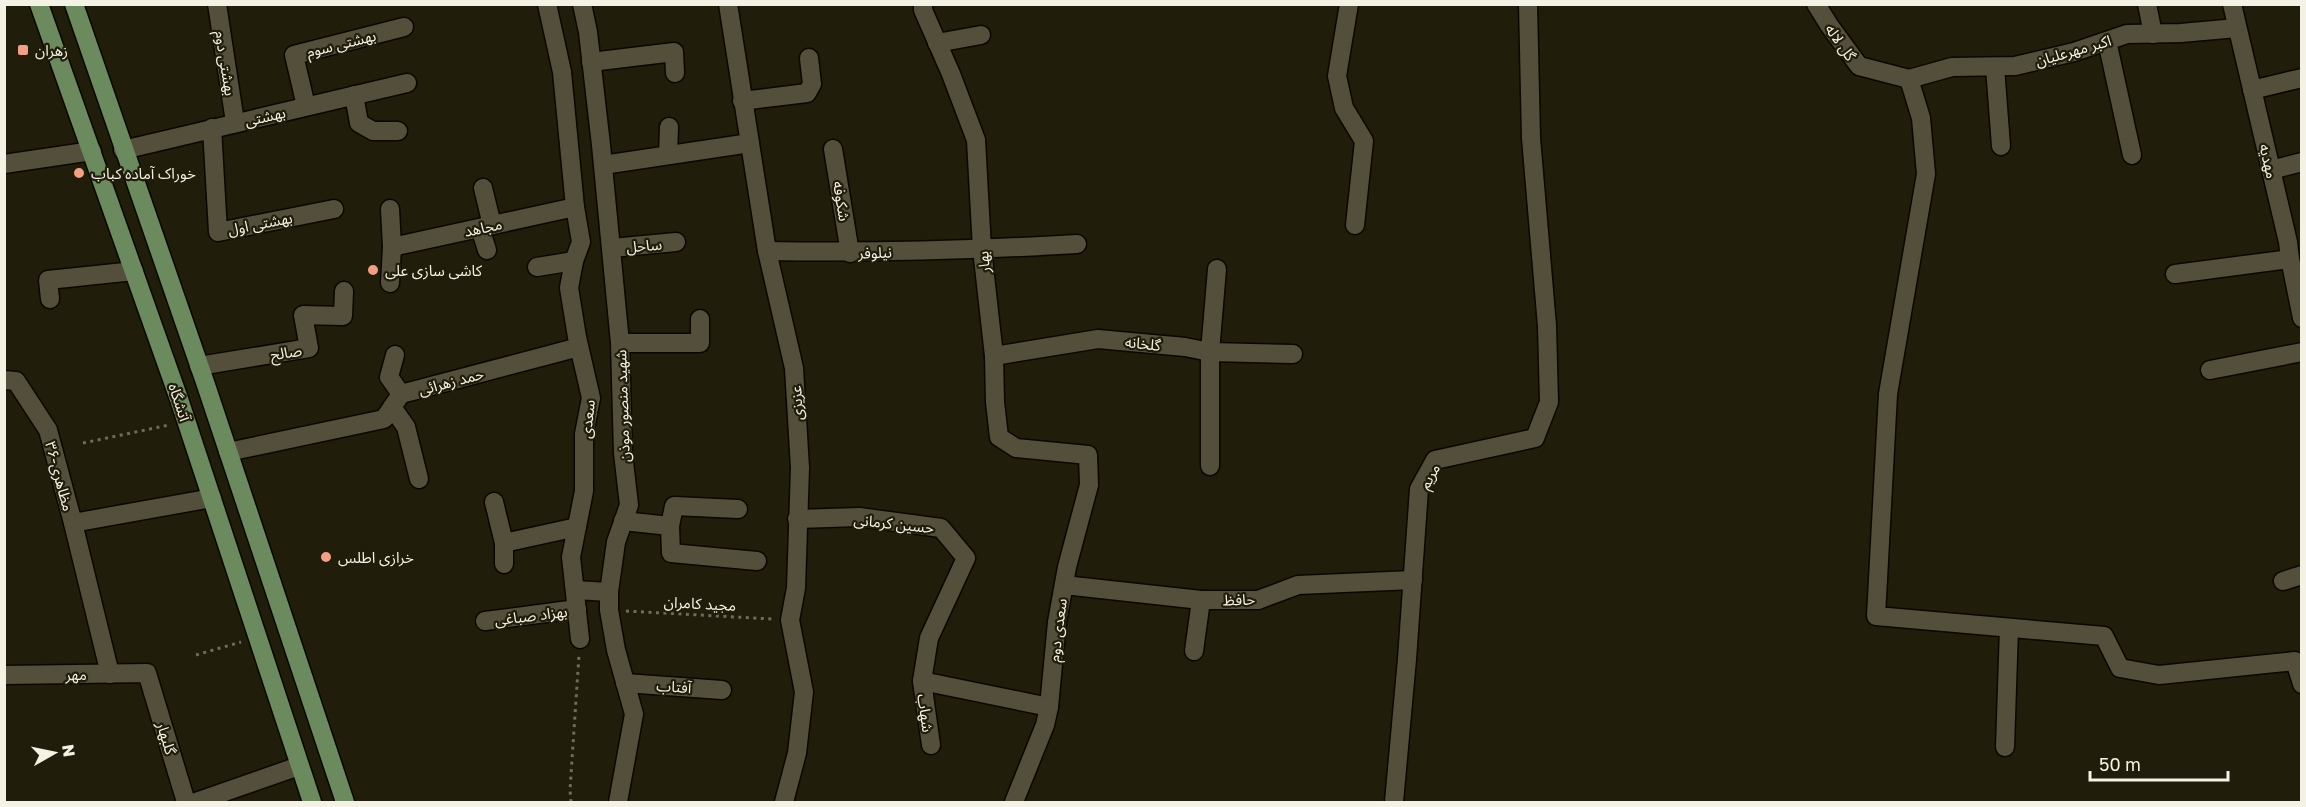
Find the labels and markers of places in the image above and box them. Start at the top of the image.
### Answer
place label: زهران [35,41,68,60]
marker: زهران [16,43,30,57]
place label: خوراک آماده کباب [91,164,196,183]
marker: خوراک آماده کباب [72,166,86,180]
place label: کاشی سازی علی [385,261,483,280]
marker: کاشی سازی علی [366,263,380,277]
place label: خرازی اطلس [338,548,414,567]
marker: خرازی اطلس [319,550,333,564]

